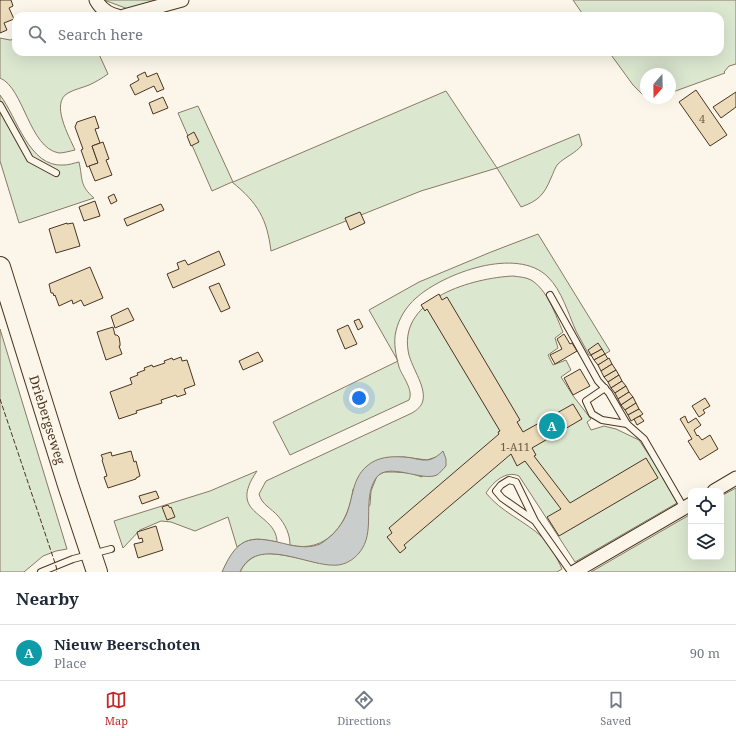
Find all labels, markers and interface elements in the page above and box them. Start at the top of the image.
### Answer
search box [12,12,724,56]
icon: search [26,23,48,45]
text: Search here [58,24,143,44]
north arrow [640,68,676,104]
house number: 4 [699,111,705,126]
street label: Driebergseweg [25,373,70,467]
your location [349,388,369,408]
pin: A [539,411,565,441]
house number: 1-A11 [500,439,530,454]
map controls [688,488,724,560]
button: locate [688,488,724,524]
button: layers [688,524,724,560]
text: Nearby [16,587,79,610]
text: Nieuw Beerschoten [54,634,201,654]
text: A [24,644,34,662]
text: 90 m [690,644,720,662]
text: Place [54,654,87,672]
tab: Map [105,689,128,728]
tab: Directions [337,689,391,728]
tab: Saved [600,689,631,728]

